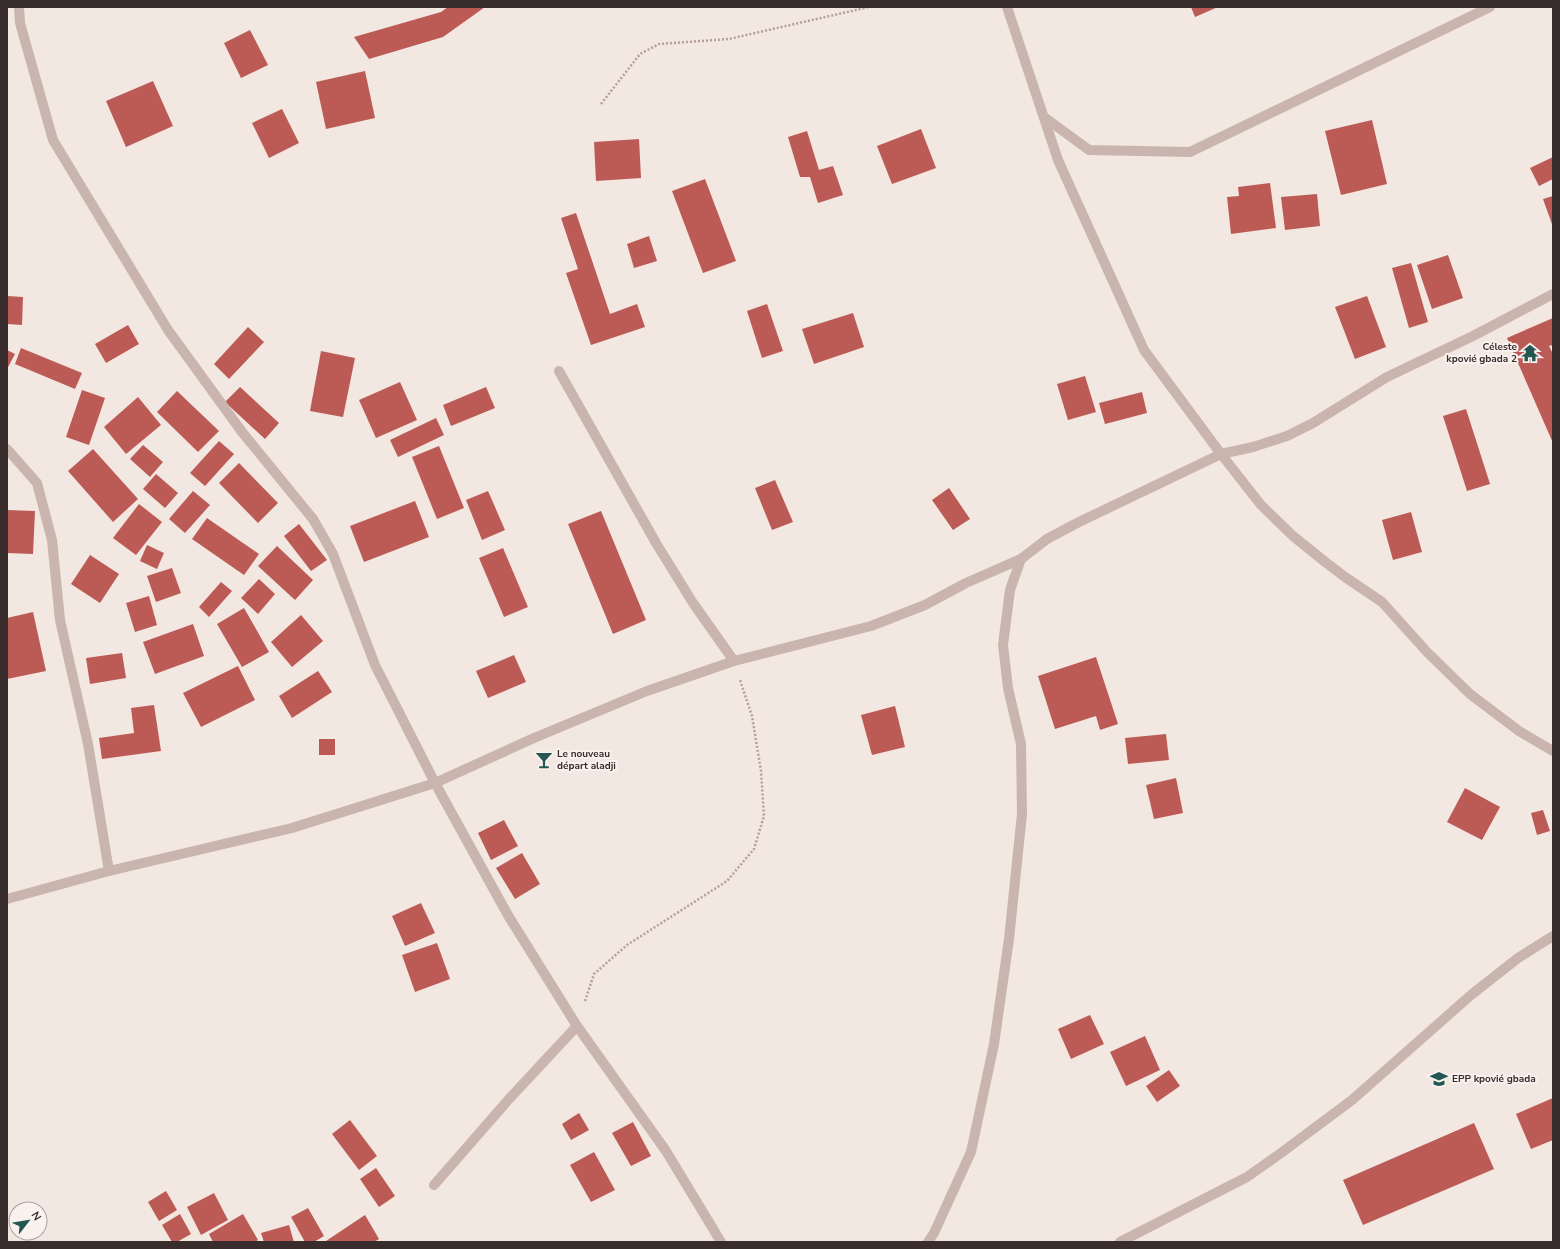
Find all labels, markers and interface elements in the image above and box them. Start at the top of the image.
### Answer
place label: Céleste kpovié gbada 2 [1446,340,1518,366]
temple icon: Céleste kpovié gbada 2 [1520,343,1540,363]
place label: Le nouveau départ aladji [557,747,616,773]
bar icon: Le nouveau départ aladji [534,750,554,770]
school or university icon: EPP kpovié gbada [1429,1069,1449,1089]
place label: EPP kpovié gbada [1452,1072,1536,1086]
north arrow [8,1201,48,1241]
text: N [28,1209,45,1223]

